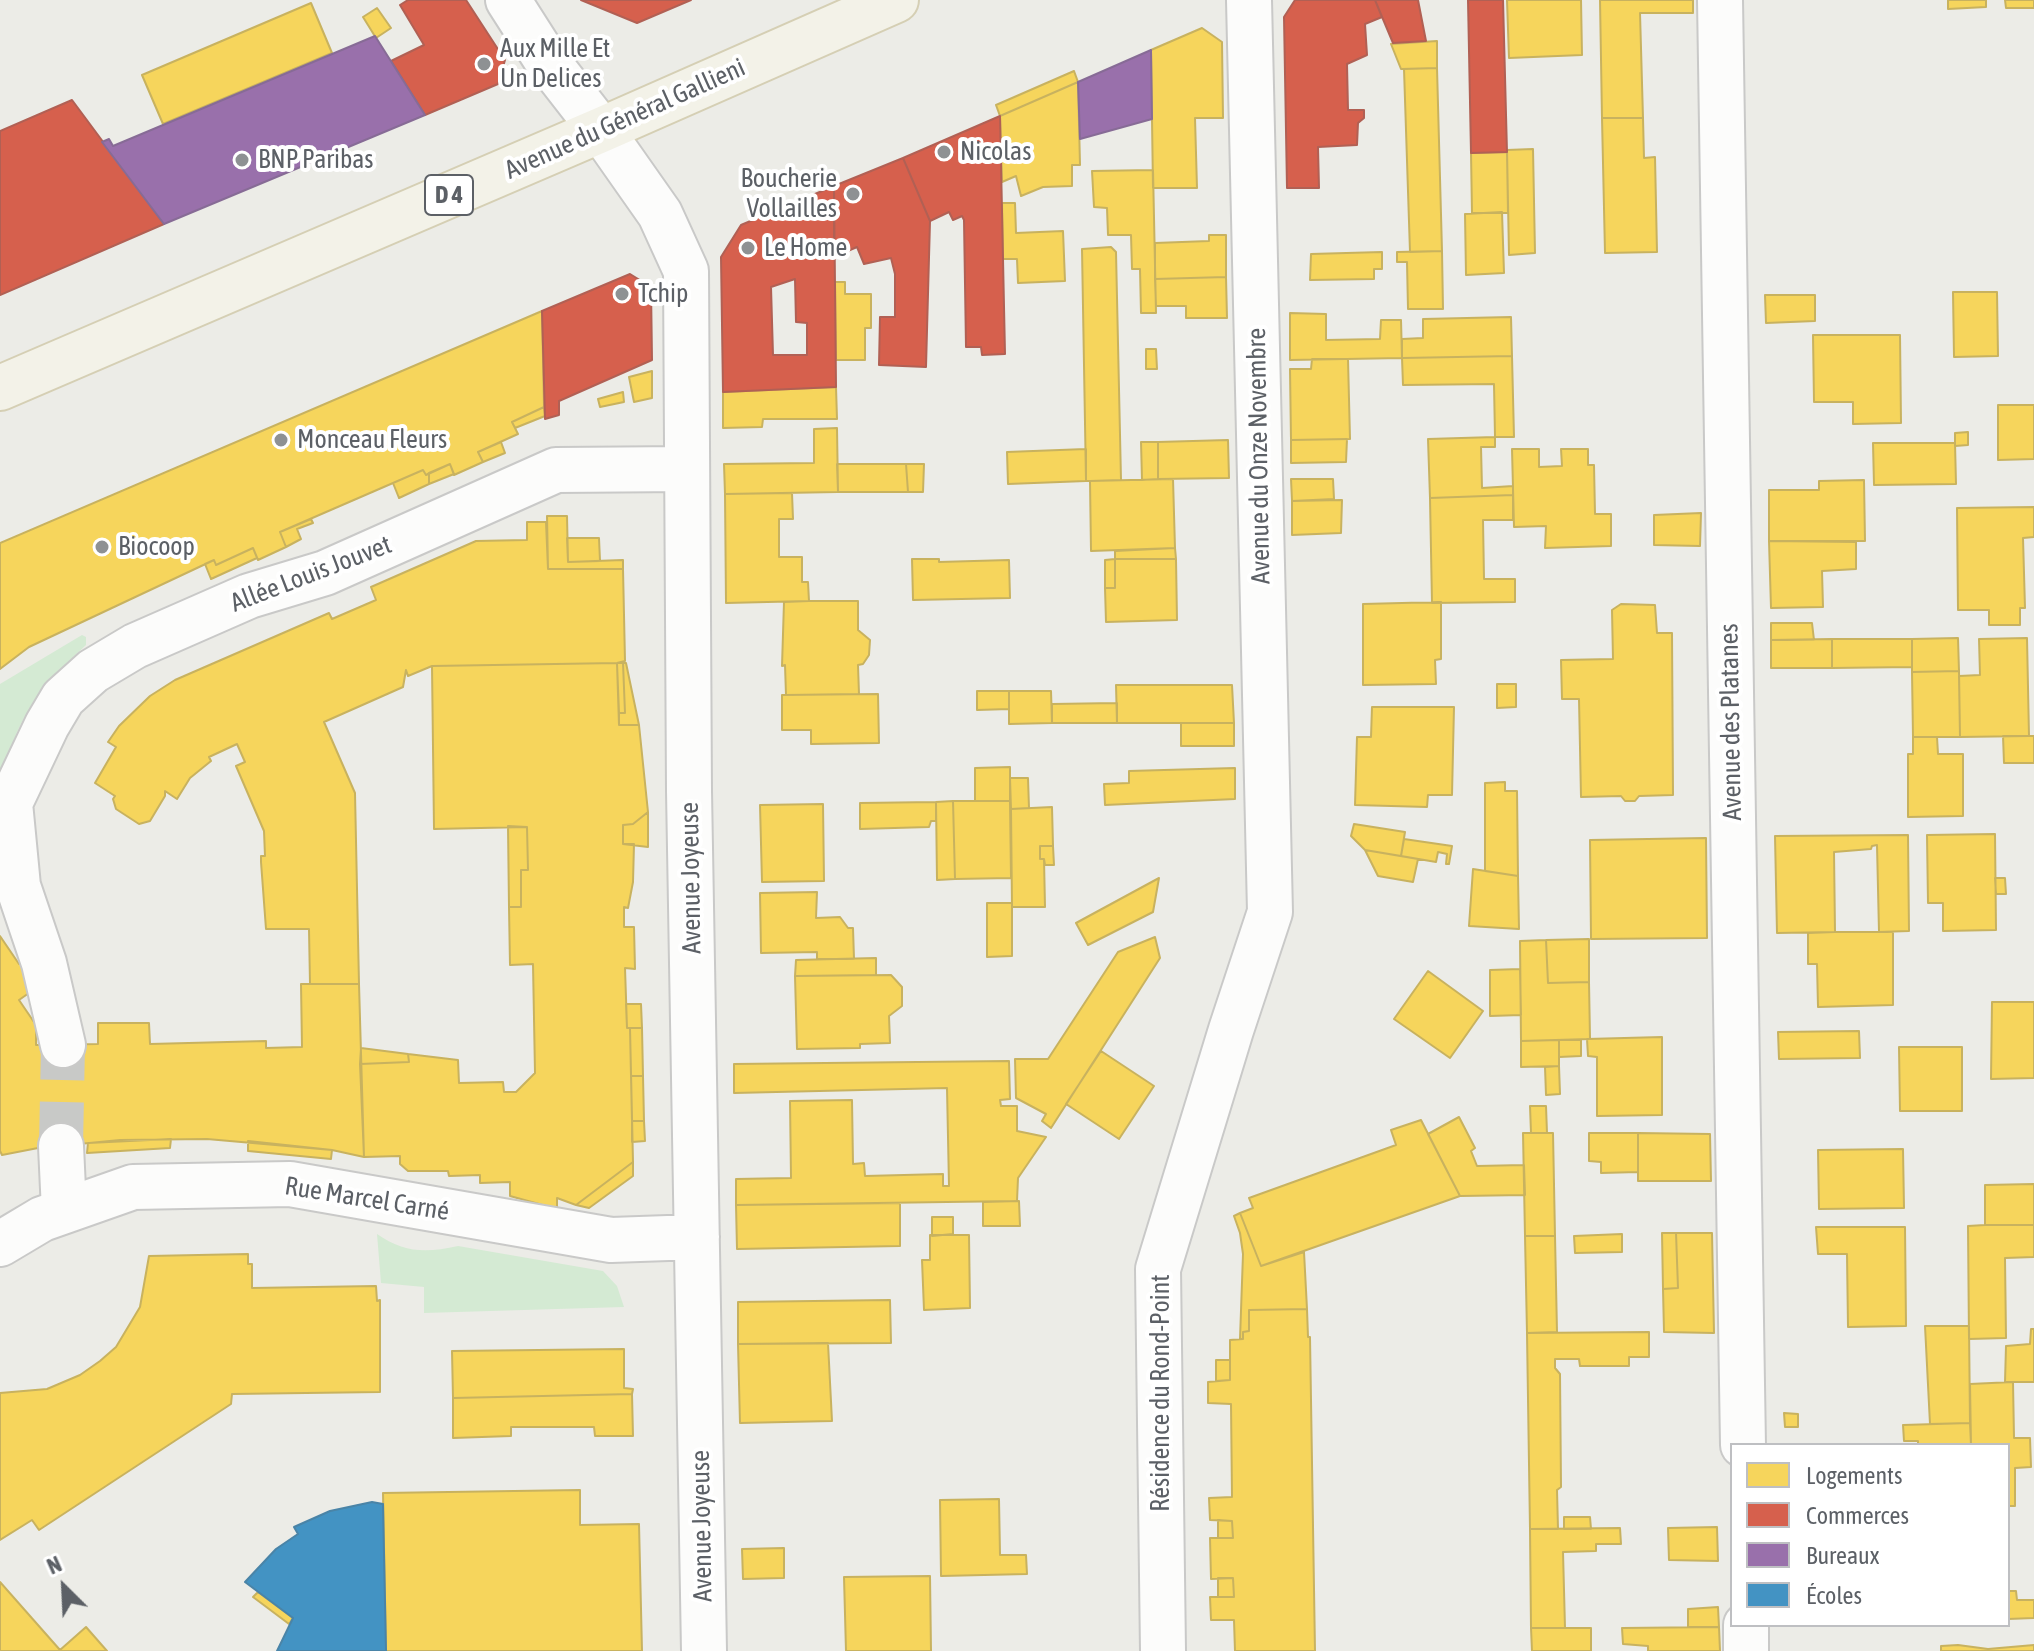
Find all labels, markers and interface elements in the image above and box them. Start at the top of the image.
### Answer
place label: Aux Mille Et Un Delices [500,33,610,94]
street label: Avenue du Général Gallieni [500,52,750,186]
marker: Aux Mille Et Un Delices [475,55,493,73]
place label: Nicolas [960,136,1031,168]
marker: Nicolas [935,143,953,161]
place label: BNP Paribas [258,144,374,176]
marker: BNP Paribas [233,151,251,169]
place label: Boucherie Vollailles [740,163,837,224]
road number: D 4 [425,175,473,215]
marker: Boucherie Vollailles [844,185,862,203]
place label: Le Home [764,232,847,264]
marker: Le Home [739,239,757,257]
place label: Tchip [638,278,688,310]
marker: Tchip [613,285,631,303]
street label: Avenue du Onze Novembre [1241,328,1277,584]
place label: Monceau Fleurs [297,424,447,456]
marker: Monceau Fleurs [272,431,290,449]
street label: Allée Louis Jouvet [226,529,396,619]
place label: Biocoop [118,531,195,563]
marker: Biocoop [93,538,111,556]
street label: Avenue des Platanes [1714,623,1748,821]
street label: Avenue Joyeuse [674,802,708,954]
street label: Rue Marcel Carné [283,1171,451,1227]
street label: Résidence du Rond-Point [1145,1274,1177,1512]
legend [1730,1443,2010,1627]
street label: Avenue Joyeuse [685,1450,719,1602]
text: Logements [1806,1462,1903,1489]
text: Commerces [1806,1502,1909,1529]
text: Bureaux [1806,1542,1879,1569]
north arrow [24,1547,104,1627]
text: N [43,1551,65,1580]
text: Écoles [1806,1582,1862,1609]

